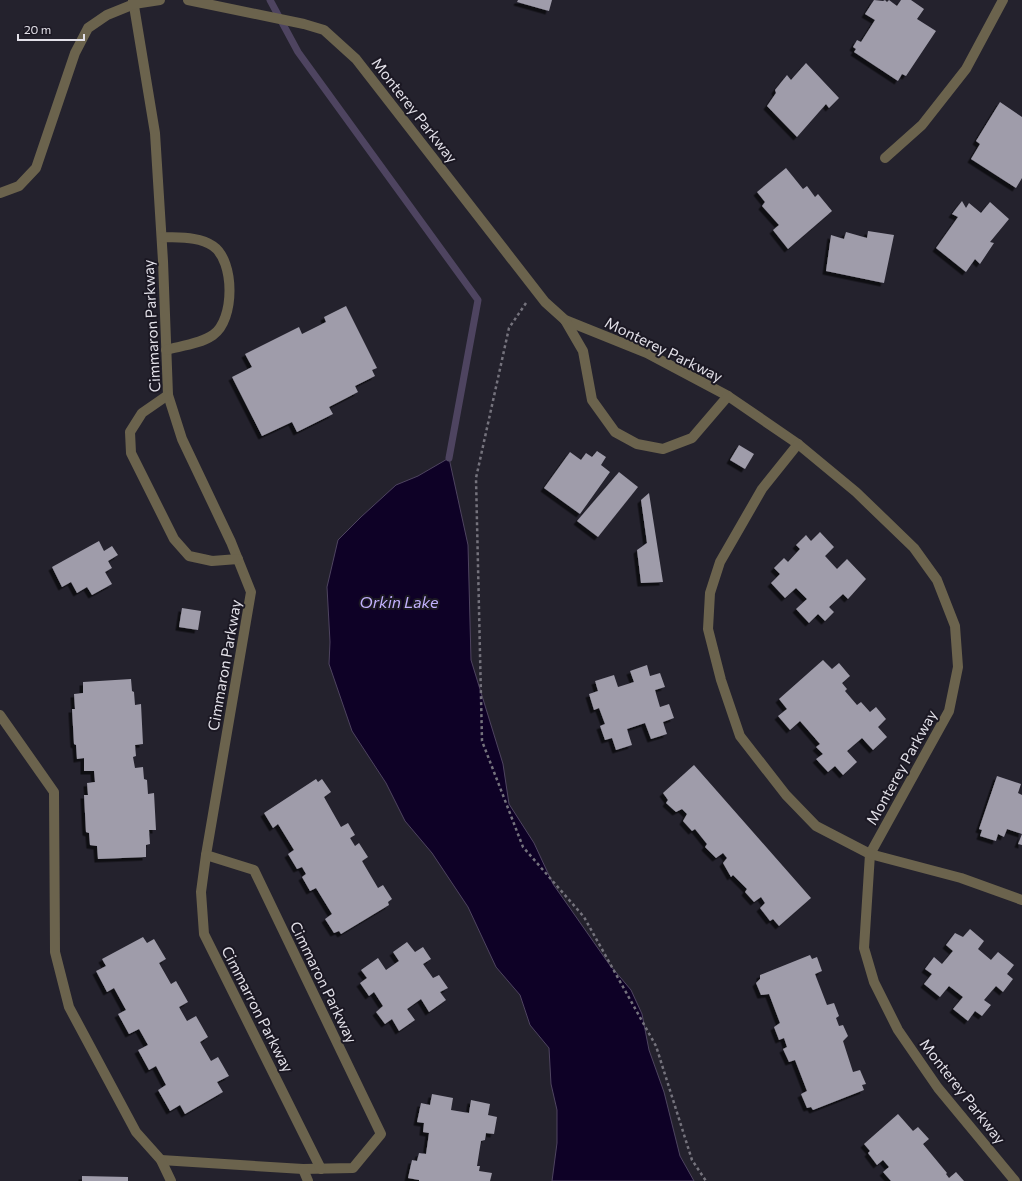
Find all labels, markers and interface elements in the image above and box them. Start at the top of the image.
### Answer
scale bar [18,16,84,42]
text: 20 m [24,22,51,36]
street label: Monterey Parkway [368,54,462,166]
street label: Cimmaron Parkway [139,259,163,393]
street label: Monterey Parkway [602,313,726,385]
water label: Orkin Lake [360,592,439,611]
street label: Cimmaron Parkway [204,598,244,732]
street label: Monterey Parkway [862,706,940,828]
street label: Cimmaron Parkway [287,918,361,1046]
street label: Cimmarron Parkway [218,943,298,1075]
street label: Monterey Parkway [916,1035,1010,1147]

